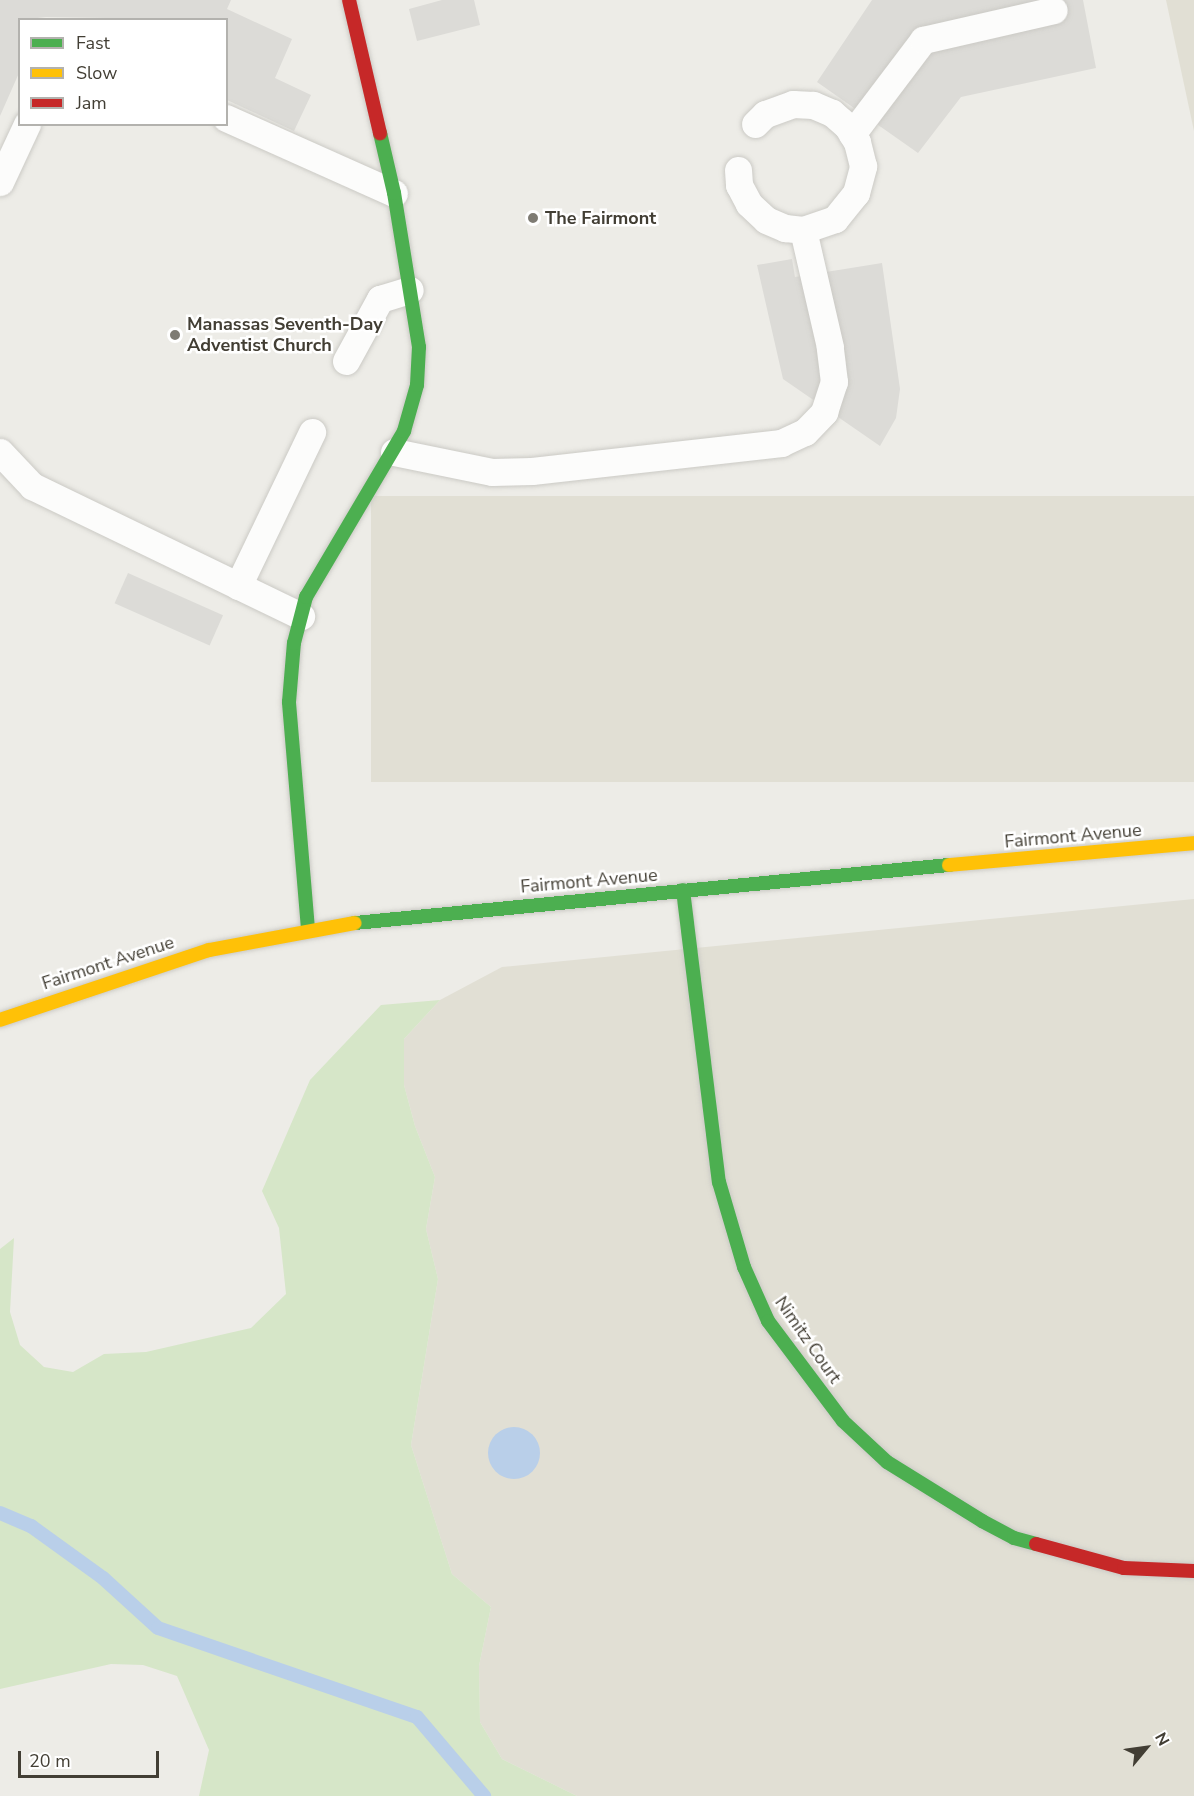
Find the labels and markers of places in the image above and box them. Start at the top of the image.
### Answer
place label: The Fairmont [545,207,656,229]
marker: The Fairmont [526,211,540,225]
place label: Manassas Seventh-Day Adventist Church [187,314,383,356]
marker: Manassas Seventh-Day Adventist Church [168,328,182,342]

